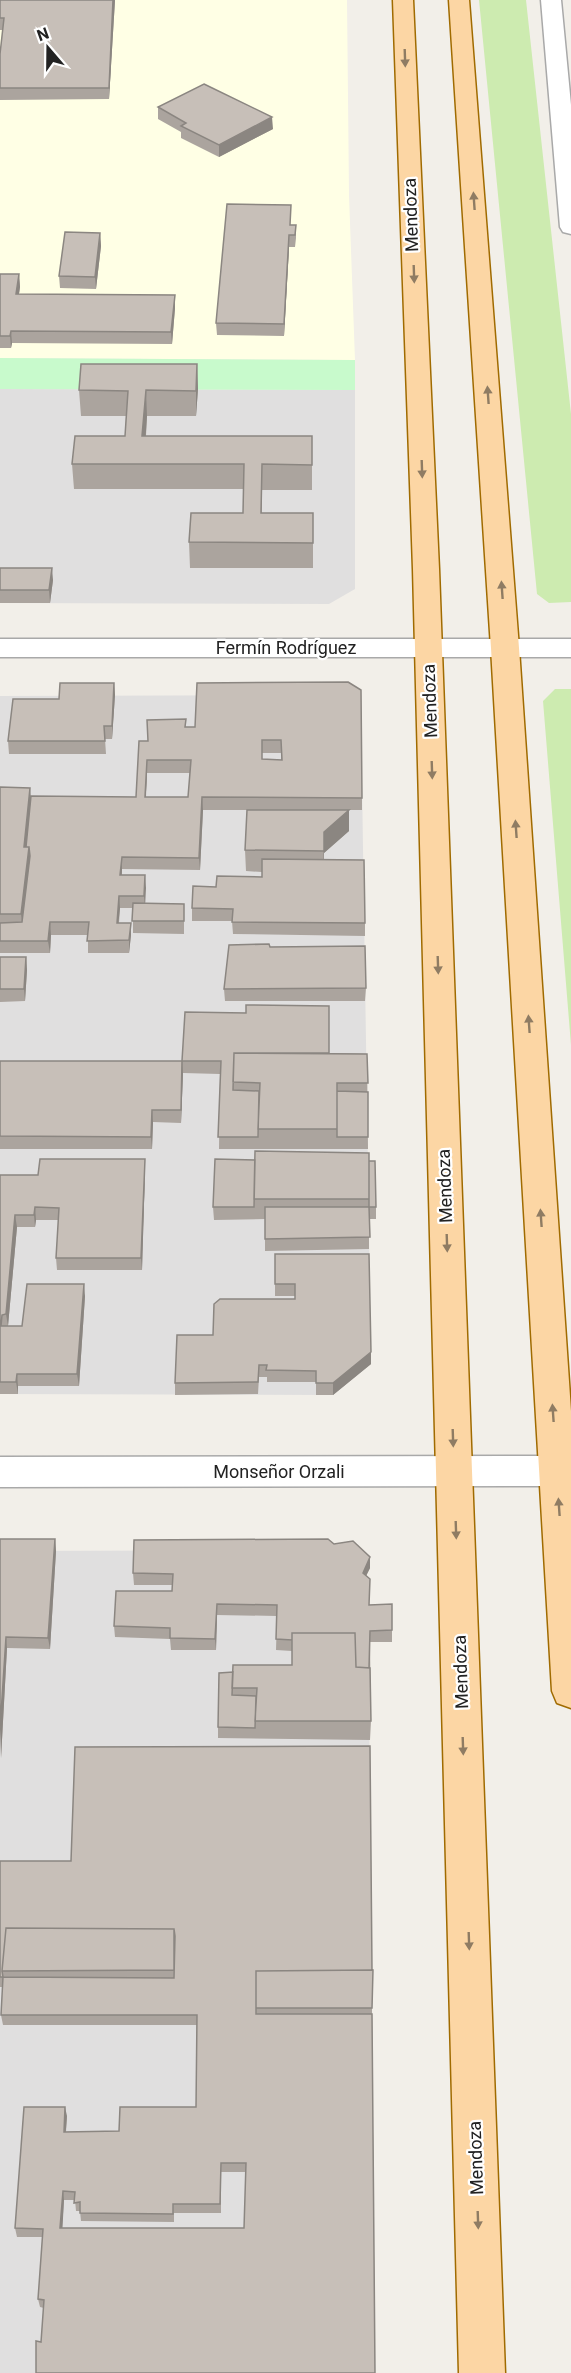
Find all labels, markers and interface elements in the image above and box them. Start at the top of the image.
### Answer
north arrow [18,18,78,78]
text: N [34,24,52,45]
one-way arrow [400,49,410,68]
street label: Mendoza [399,178,422,252]
one-way arrow [469,191,478,210]
one-way arrow [409,265,418,284]
one-way arrow [483,386,492,405]
one-way arrow [417,460,426,479]
one-way arrow [497,580,506,599]
street label: Fermín Rodríguez [216,637,356,658]
street label: Mendoza [418,664,441,738]
one-way arrow [427,760,437,779]
one-way arrow [512,819,521,838]
one-way arrow [434,955,443,974]
one-way arrow [524,1014,533,1033]
street label: Mendoza [433,1149,456,1223]
one-way arrow [536,1209,546,1228]
one-way arrow [443,1234,452,1253]
one-way arrow [549,1403,558,1422]
one-way arrow [449,1429,458,1448]
street label: Monseñor Orzali [213,1461,345,1482]
one-way arrow [555,1498,564,1517]
one-way arrow [452,1520,461,1539]
street label: Mendoza [449,1635,472,1709]
one-way arrow [458,1736,468,1755]
one-way arrow [464,1931,474,1950]
street label: Mendoza [464,2121,487,2195]
one-way arrow [473,2210,482,2229]

